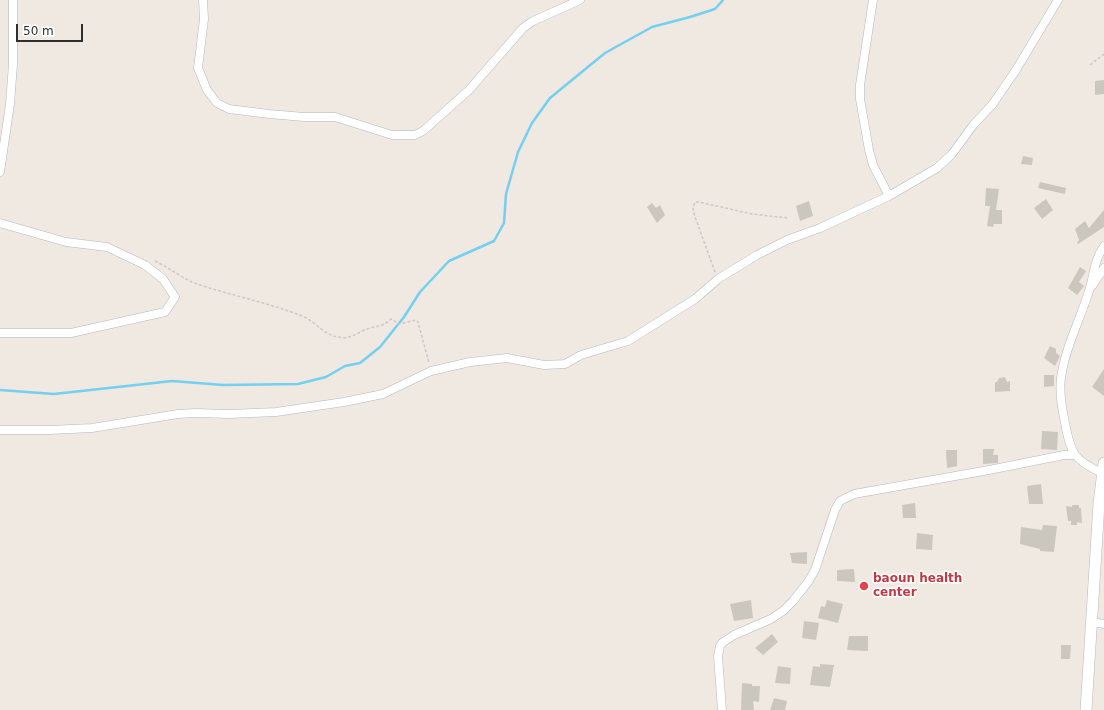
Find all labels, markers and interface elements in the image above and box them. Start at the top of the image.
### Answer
scale bar [18,16,85,42]
text: 50 m [23,24,54,38]
place label: baoun health center [873,572,962,600]
marker: baoun health center [858,580,870,592]

